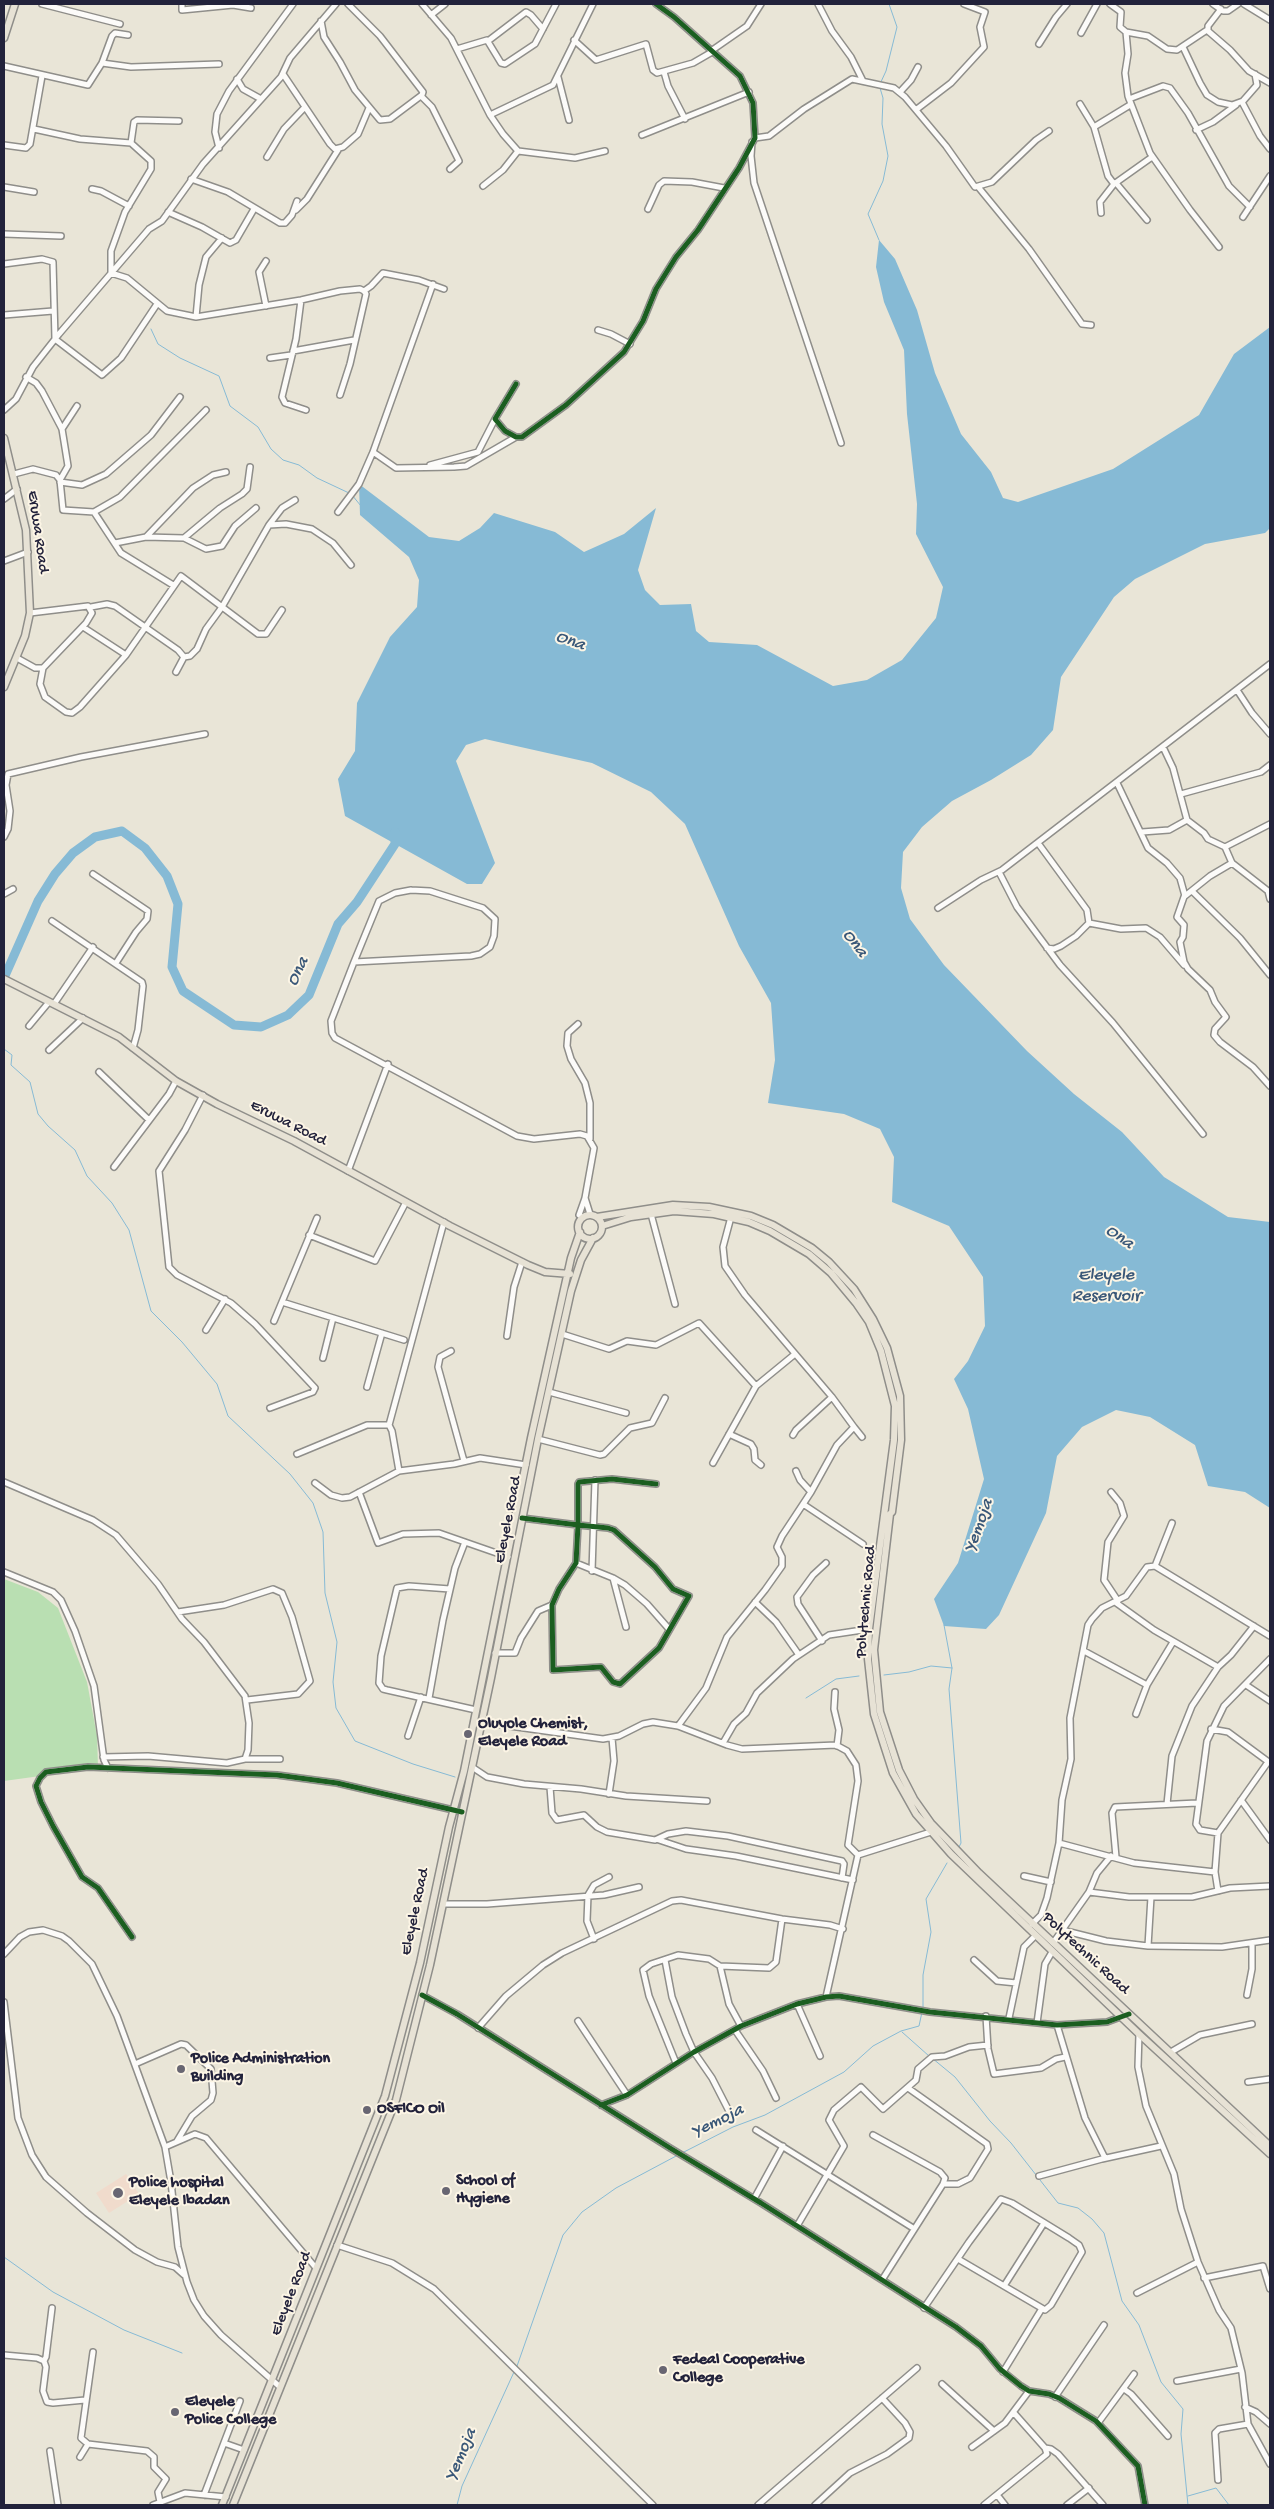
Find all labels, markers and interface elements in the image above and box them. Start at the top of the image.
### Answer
street label: Eruwa Road [22,489,52,575]
water label: Ona [553,627,587,657]
water label: Ona [837,926,871,962]
water label: Ona [283,954,315,990]
street label: Eruwa Road [247,1097,329,1151]
water label: Ona [1101,1221,1137,1255]
water label: Eleyele Reservoir [1072,1265,1140,1308]
street label: Eleyele Road [491,1475,527,1565]
water label: Yemoja [960,1496,1000,1556]
street label: Polytechnic Road [853,1545,881,1659]
place label: Oluyole Chemist, Eleyele Road [478,1715,588,1753]
marker: Oluyole Chemist, Eleyele Road [462,1728,474,1740]
street label: Eleyele Road [397,1867,435,1957]
street label: Polytechnic Road [1037,1909,1133,1999]
place label: Police Administration Building [191,2050,330,2088]
marker: Police Administration Building [175,2063,187,2075]
place label: OSFICO Oil [377,2100,445,2120]
water label: Yemoja [689,2100,747,2144]
marker: OSFICO Oil [361,2104,373,2116]
place label: School of Hygiene [456,2172,515,2210]
place label: Police hospital Eleyele Ibadan [129,2174,229,2212]
marker: School of Hygiene [440,2185,452,2197]
marker: Police hospital Eleyele Ibadan [111,2186,125,2200]
street label: Eleyele Road [267,2249,317,2339]
place label: Fedeal Cooperative College [673,2351,805,2389]
marker: Fedeal Cooperative College [657,2364,669,2376]
place label: Eleyele Police College [185,2393,276,2431]
marker: Eleyele Police College [169,2406,181,2418]
water label: Yemoja [441,2425,483,2485]

